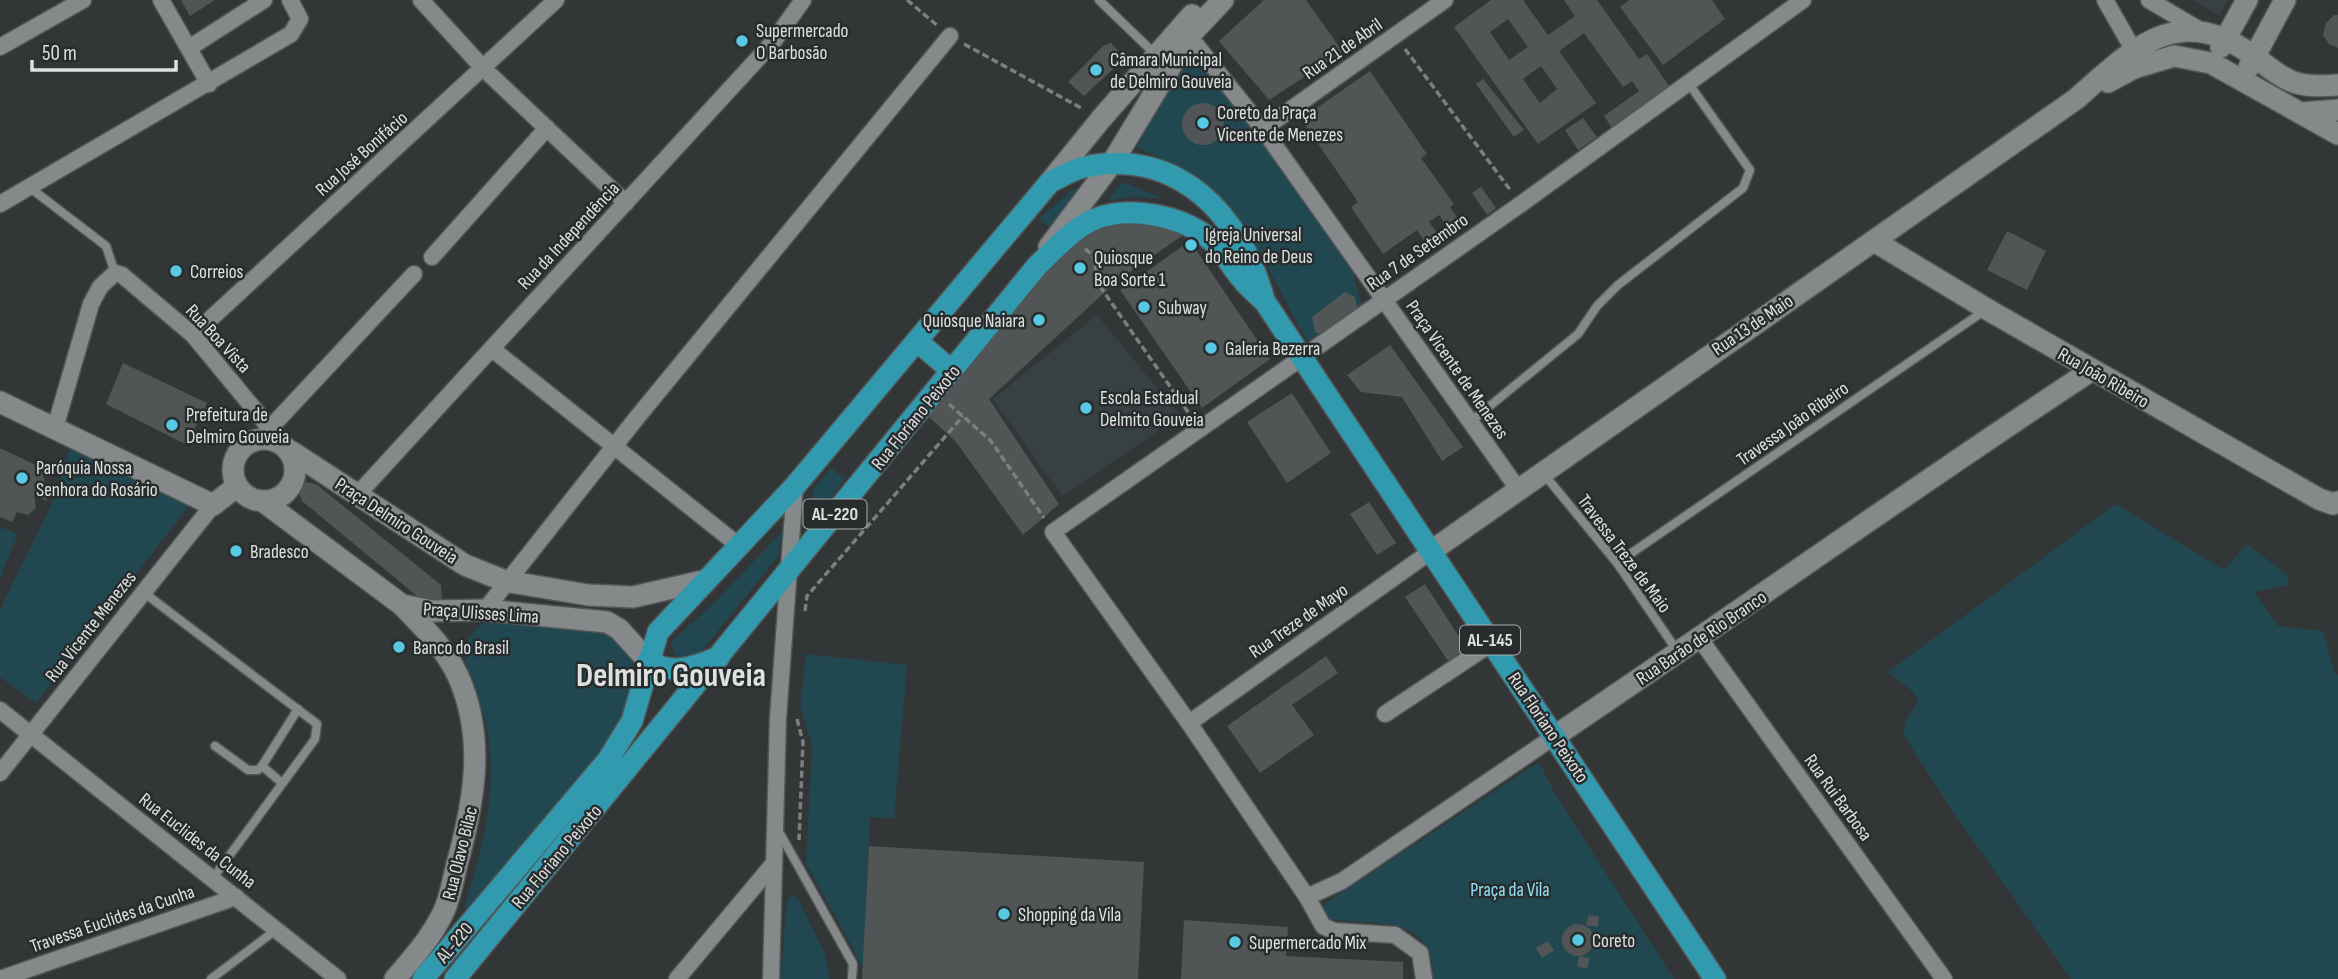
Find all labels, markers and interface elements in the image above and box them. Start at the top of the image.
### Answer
street label: Rua 21 de Abril [1299,13,1387,85]
place label: Supermercado O Barbosão [756,20,849,65]
scale bar [32,28,175,72]
marker: Supermercado O Barbosão [734,33,750,49]
text: 50 m [42,41,77,66]
place label: Câmara Municipal de Delmiro Gouveia [1110,49,1232,94]
marker: Câmara Municipal de Delmiro Gouveia [1088,62,1104,78]
place label: Coreto da Praça Vicente de Menezes [1217,102,1343,147]
street label: Rua José Bonifácio [311,107,413,201]
marker: Coreto da Praça Vicente de Menezes [1195,115,1211,131]
street label: Rua da Independência [513,177,625,295]
street label: Rua 7 de Setembro [1363,209,1473,296]
place label: Igreja Universal do Reino de Deus [1205,224,1313,269]
marker: Igreja Universal do Reino de Deus [1183,237,1199,253]
place label: Quiosque Boa Sorte 1 [1094,247,1166,292]
marker: Quiosque Boa Sorte 1 [1072,260,1088,276]
place label: Correios [190,261,244,284]
marker: Correios [168,263,184,279]
street label: Rua 13 de Maio [1708,290,1798,361]
street label: Praça Vicente de Menezes [1400,296,1513,444]
place label: Subway [1158,297,1207,320]
marker: Subway [1136,299,1152,315]
street label: Rua Boa Vista [180,300,256,378]
place label: Quiosque Naiara [923,310,1025,333]
marker: Quiosque Naiara [1031,312,1047,328]
place label: Galeria Bezerra [1225,338,1320,361]
marker: Galeria Bezerra [1203,340,1219,356]
street label: Rua João Ribeiro [2054,343,2153,414]
street label: Rua Floriano Peixoto [867,361,966,475]
street label: Travessa João Ribeiro [1732,377,1853,471]
place label: Escola Estadual Delmito Gouveia [1100,387,1204,432]
marker: Escola Estadual Delmito Gouveia [1078,400,1094,416]
place label: Prefeitura de Delmiro Gouveia [186,404,289,449]
marker: Prefeitura de Delmiro Gouveia [164,417,180,433]
place label: Paróquia Nossa Senhora do Rosário [36,457,158,502]
marker: Paróquia Nossa Senhora do Rosário [14,470,30,486]
street label: Praça Delmiro Gouveia [331,473,462,569]
street label: Travessa Treze de Maio [1572,490,1676,618]
road number: AL-220 [804,500,866,528]
place label: Bradesco [250,541,309,564]
marker: Bradesco [228,543,244,559]
street label: Rua Vicente Menezes [41,567,142,687]
street label: Rua Treze de Mayo [1245,579,1353,664]
street label: Rua Barão de Rio Branco [1632,586,1771,690]
street label: Praça Ulisses Lima [422,598,540,629]
road number: AL-145 [1460,626,1520,654]
place label: Banco do Brasil [413,637,509,660]
marker: Banco do Brasil [391,639,407,655]
district label: Delmiro Gouveia [576,656,766,696]
street label: Rua Floriano Peixoto [1502,668,1593,788]
street label: Rua Rui Barbosa [1799,750,1877,846]
street label: Rua Euclides da Cunha [134,788,260,894]
street label: Rua Floriano Peixoto [507,800,607,914]
street label: Rua Olavo Bilac [438,804,483,903]
park label: Praça da Vila [1470,879,1550,902]
street label: Travessa Euclides da Cunha [27,880,198,958]
place label: Shopping da Vila [1018,904,1121,927]
marker: Shopping da Vila [996,906,1012,922]
street label: AL-220 [431,918,479,969]
place label: Coreto [1592,930,1635,953]
place label: Supermercado Mix [1249,932,1366,955]
marker: Coreto [1570,932,1586,948]
marker: Supermercado Mix [1227,934,1243,950]

